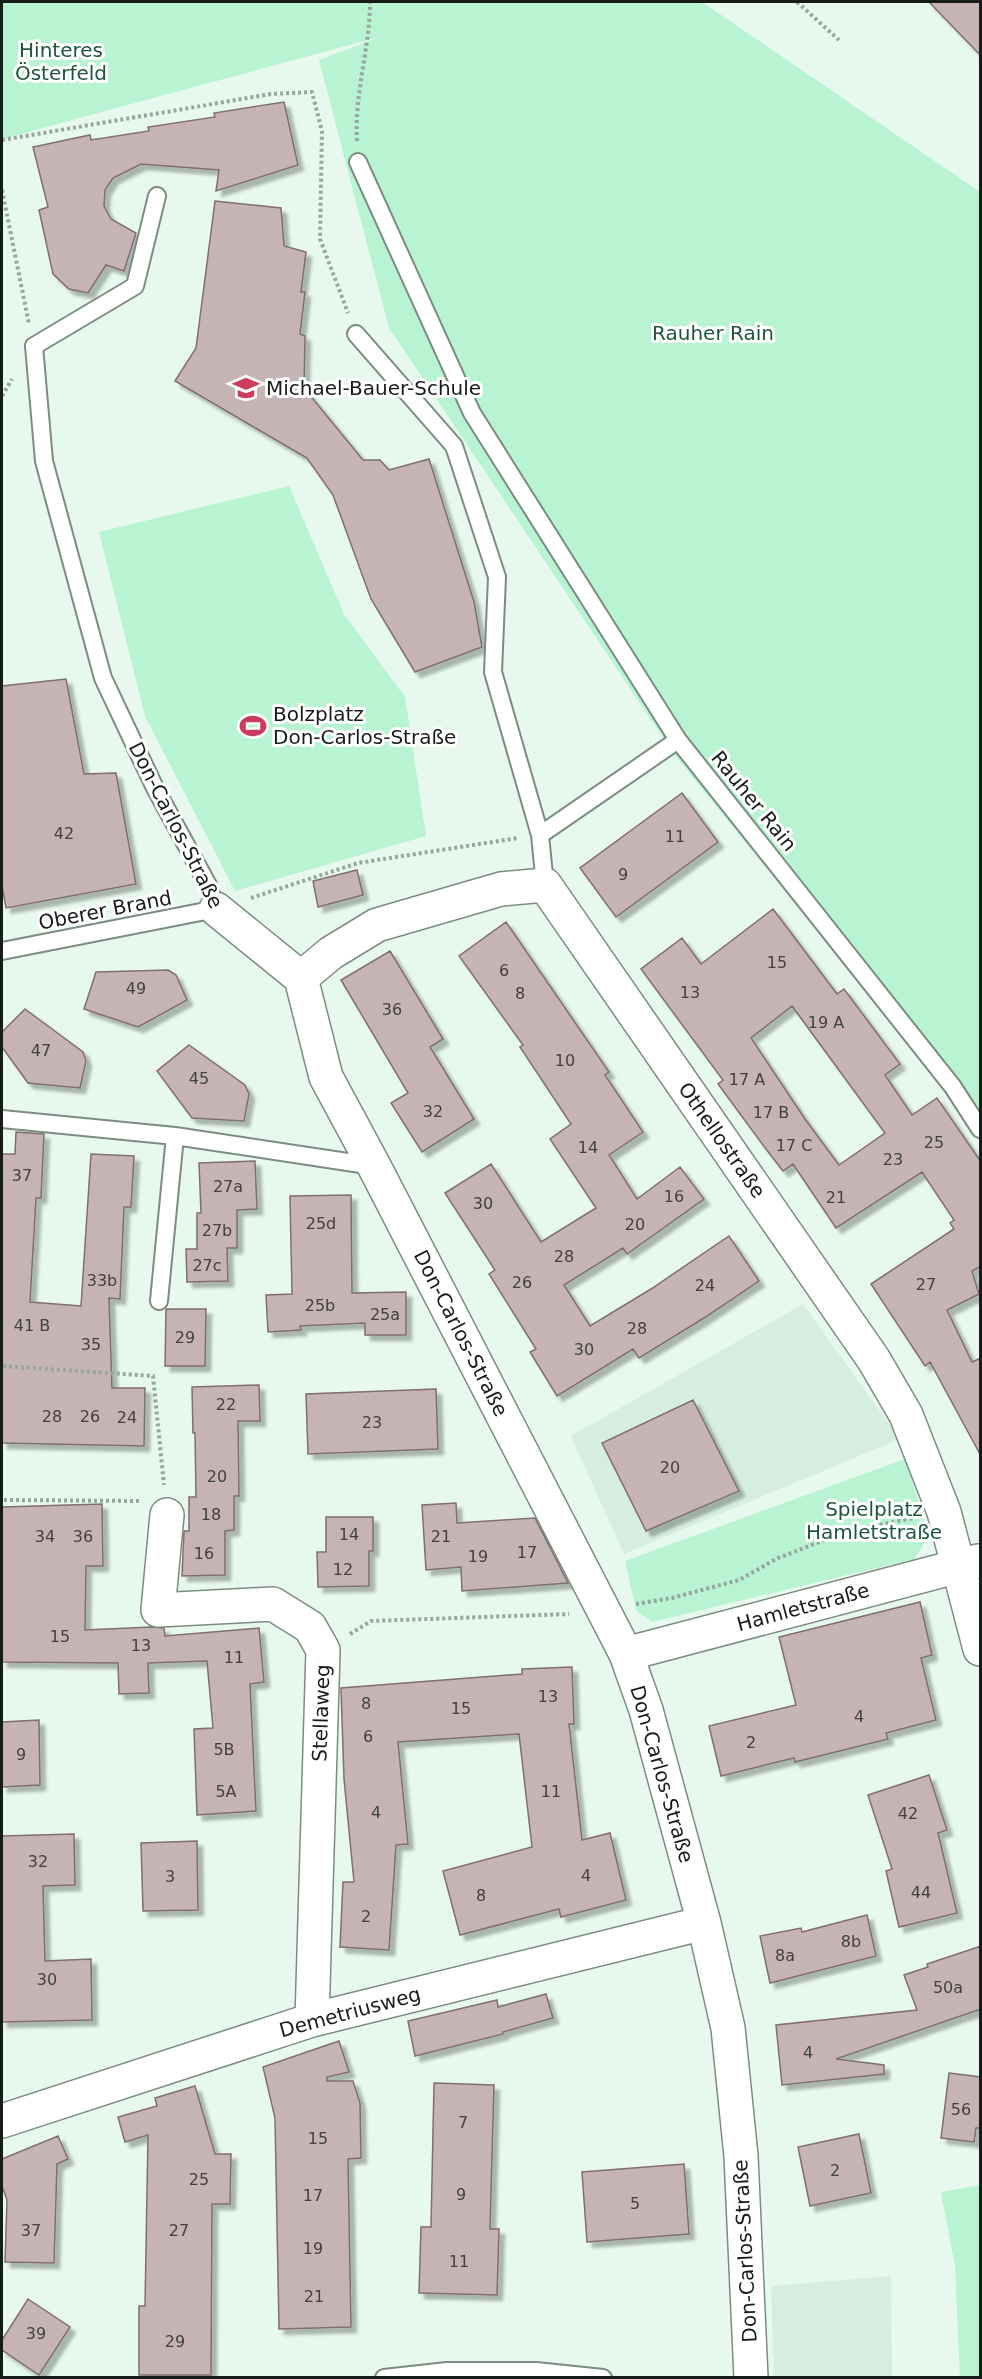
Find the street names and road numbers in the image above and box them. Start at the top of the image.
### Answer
street label: Don-Carlos-Straße [124,738,228,912]
street label: Rauher Rain [706,746,802,856]
street label: Oberer Brand [36,885,174,935]
street label: Othellostraße [673,1078,771,1202]
street label: Don-Carlos-Straße [409,1246,513,1420]
street label: Hamletstraße [734,1578,872,1636]
street label: Stellaweg [307,1664,335,1762]
street label: Don-Carlos-Straße [625,1683,699,1865]
street label: Demetriusweg [277,1982,423,2042]
street label: Don-Carlos-Straße [728,2159,762,2343]

